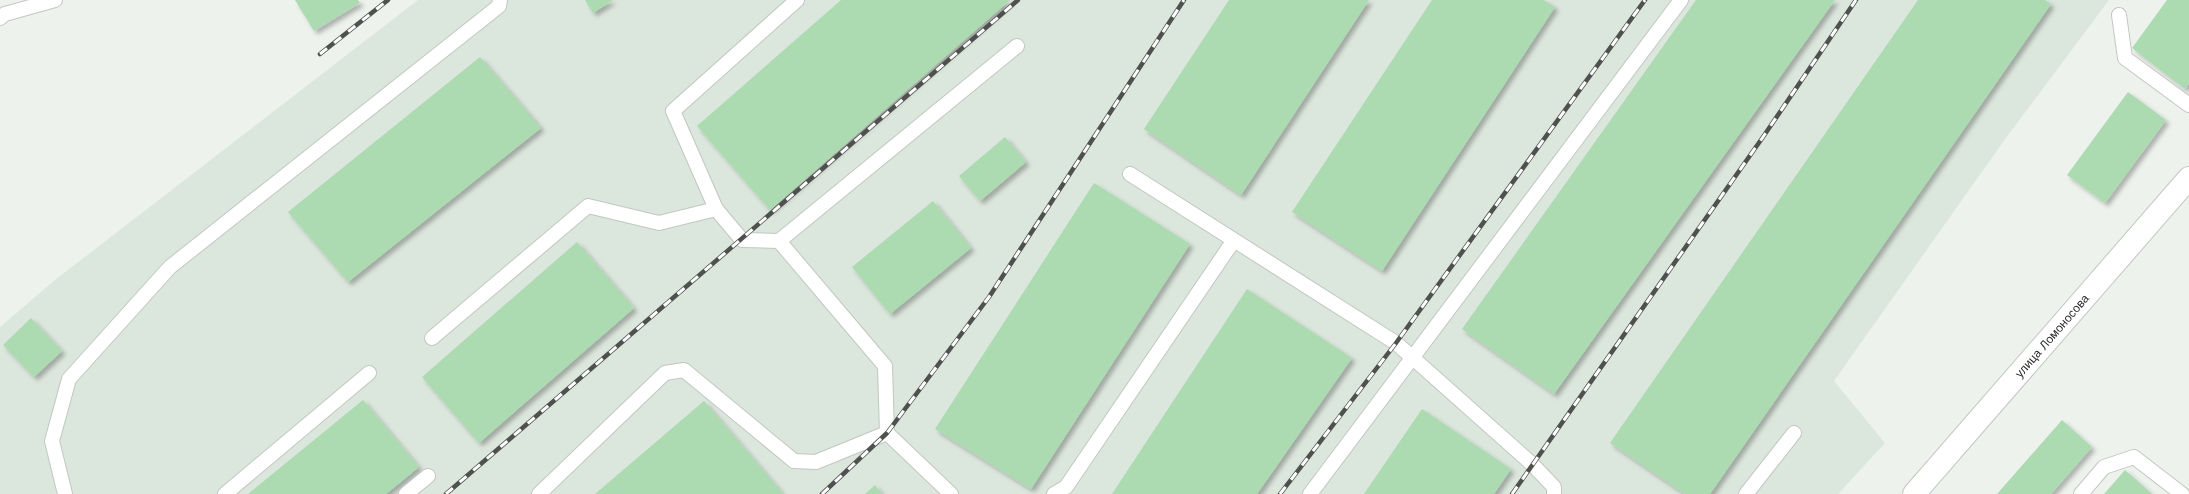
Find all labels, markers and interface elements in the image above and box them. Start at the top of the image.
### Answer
street label: улица Ломоносова [2012,291,2092,380]

